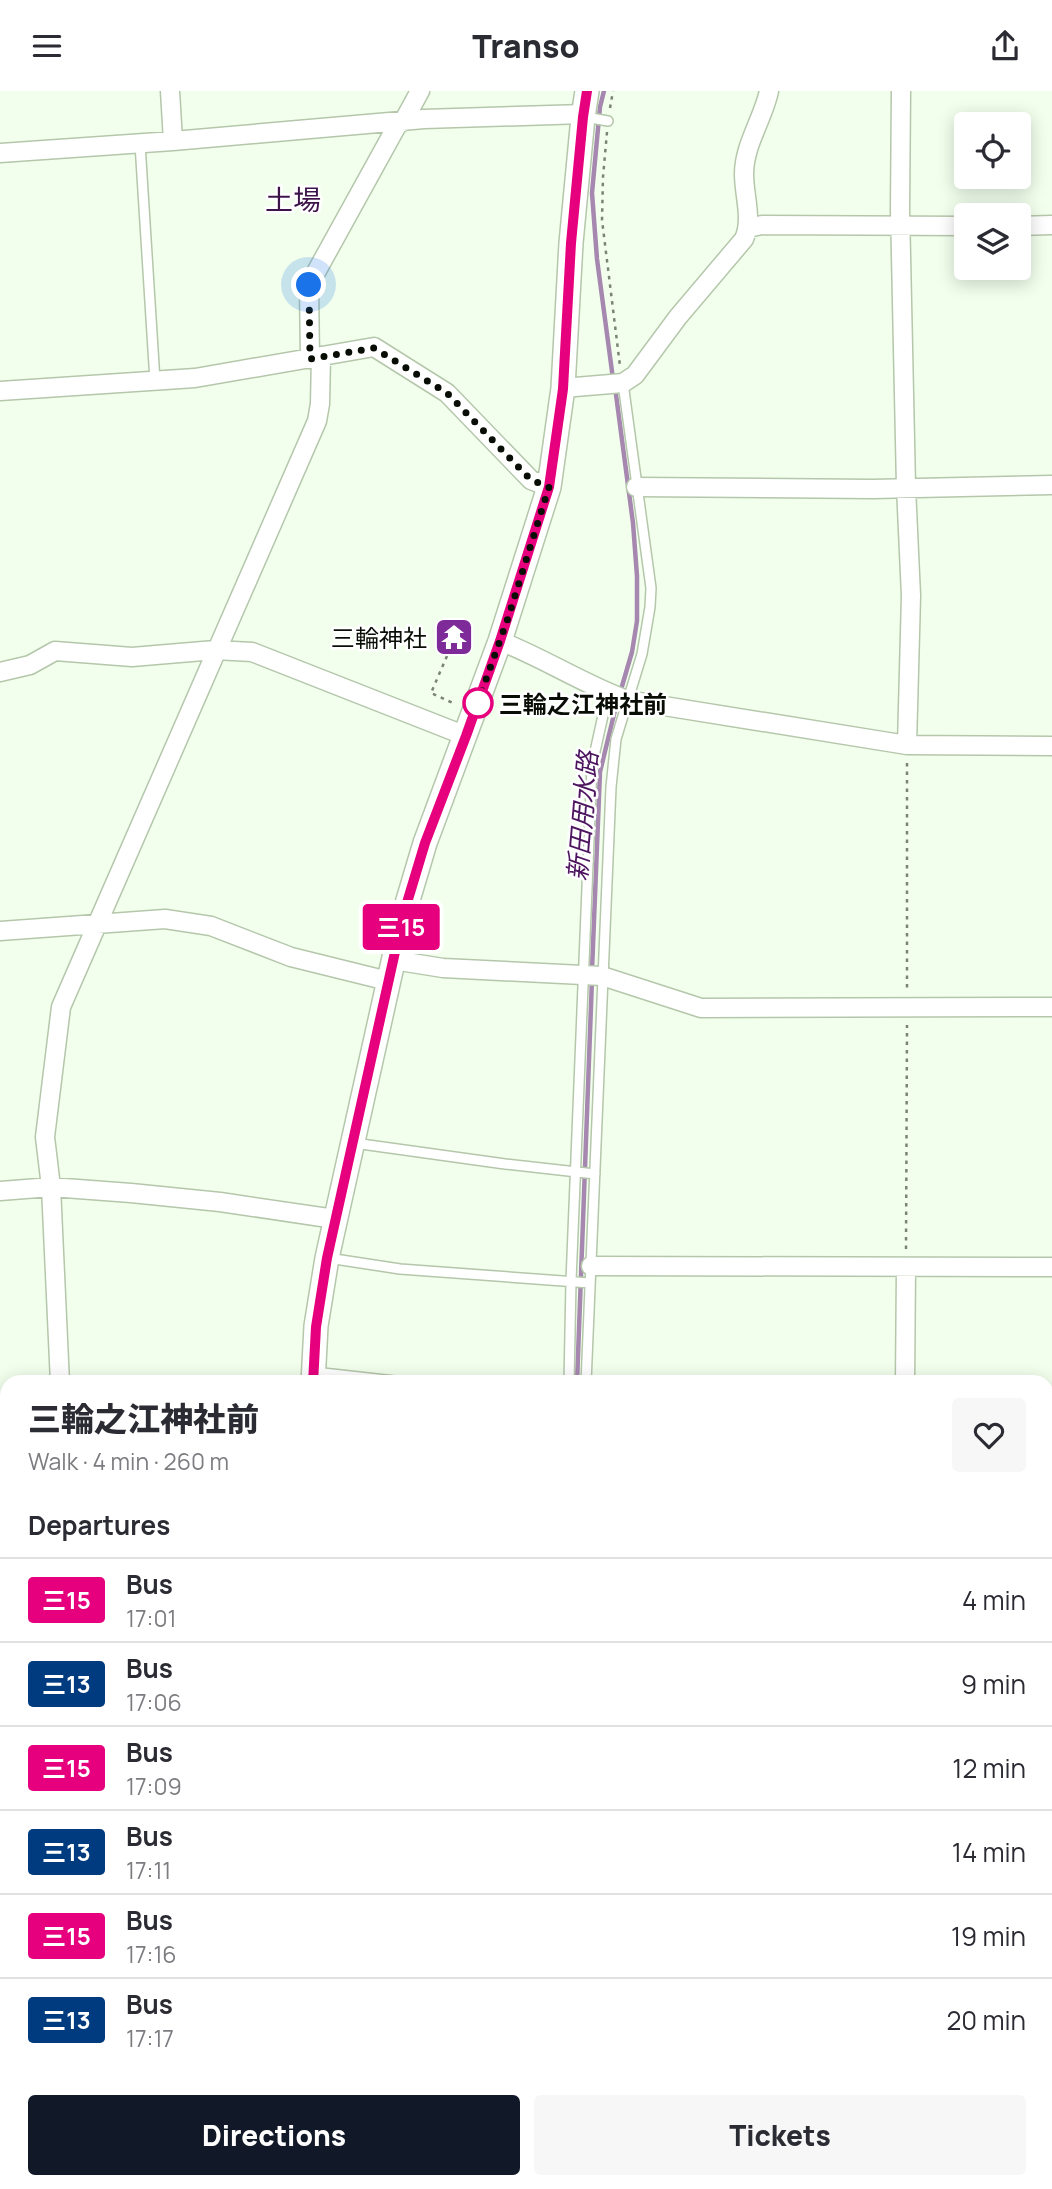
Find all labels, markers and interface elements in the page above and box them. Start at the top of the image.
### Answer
text: Transo [472,24,580,68]
icon: menu [28,27,66,65]
icon: share [986,27,1024,65]
map controls [954,112,1031,280]
button: locate [954,112,1031,189]
district label: 土場 [265,180,321,218]
button: layers [954,203,1031,280]
your location [291,267,326,302]
temple icon: 三輪神社 [433,616,475,658]
place label: 三輪神社 [331,621,427,654]
place label: 三輪之江神社前 [499,687,667,720]
marker: 三輪之江神社前 [463,688,493,718]
water label: 新田用水路 [558,748,606,882]
line badge: 三15 [361,904,441,950]
text: 三15 [377,910,425,943]
text: 三輪之江神社前 [28,1396,259,1441]
button: heart [952,1398,1026,1472]
text: Walk · 4 min · 260 m [28,1445,229,1477]
text: Departures [28,1507,170,1543]
text: Bus [126,1566,173,1602]
text: 4 min [962,1582,1026,1618]
text: 三15 [42,1583,91,1616]
text: 17:01 [126,1602,176,1634]
text: Bus [126,1650,173,1686]
text: 9 min [961,1666,1026,1702]
text: 三13 [42,1667,91,1700]
text: 17:06 [126,1686,182,1718]
text: Bus [126,1734,173,1770]
text: 12 min [952,1750,1026,1786]
text: 三15 [42,1751,91,1784]
text: 17:09 [126,1770,182,1802]
text: Bus [126,1818,173,1854]
text: 14 min [952,1834,1026,1870]
text: 三13 [42,1835,91,1868]
text: 17:11 [126,1854,171,1886]
text: Bus [126,1902,173,1938]
text: 19 min [951,1918,1026,1954]
text: 三15 [42,1919,91,1952]
text: 17:16 [126,1938,177,1970]
text: Bus [126,1986,173,2022]
text: 20 min [947,2002,1026,2038]
text: 三13 [42,2003,91,2036]
text: 17:17 [126,2022,174,2054]
button: Directions [28,2095,520,2175]
button: Tickets [534,2095,1026,2175]

